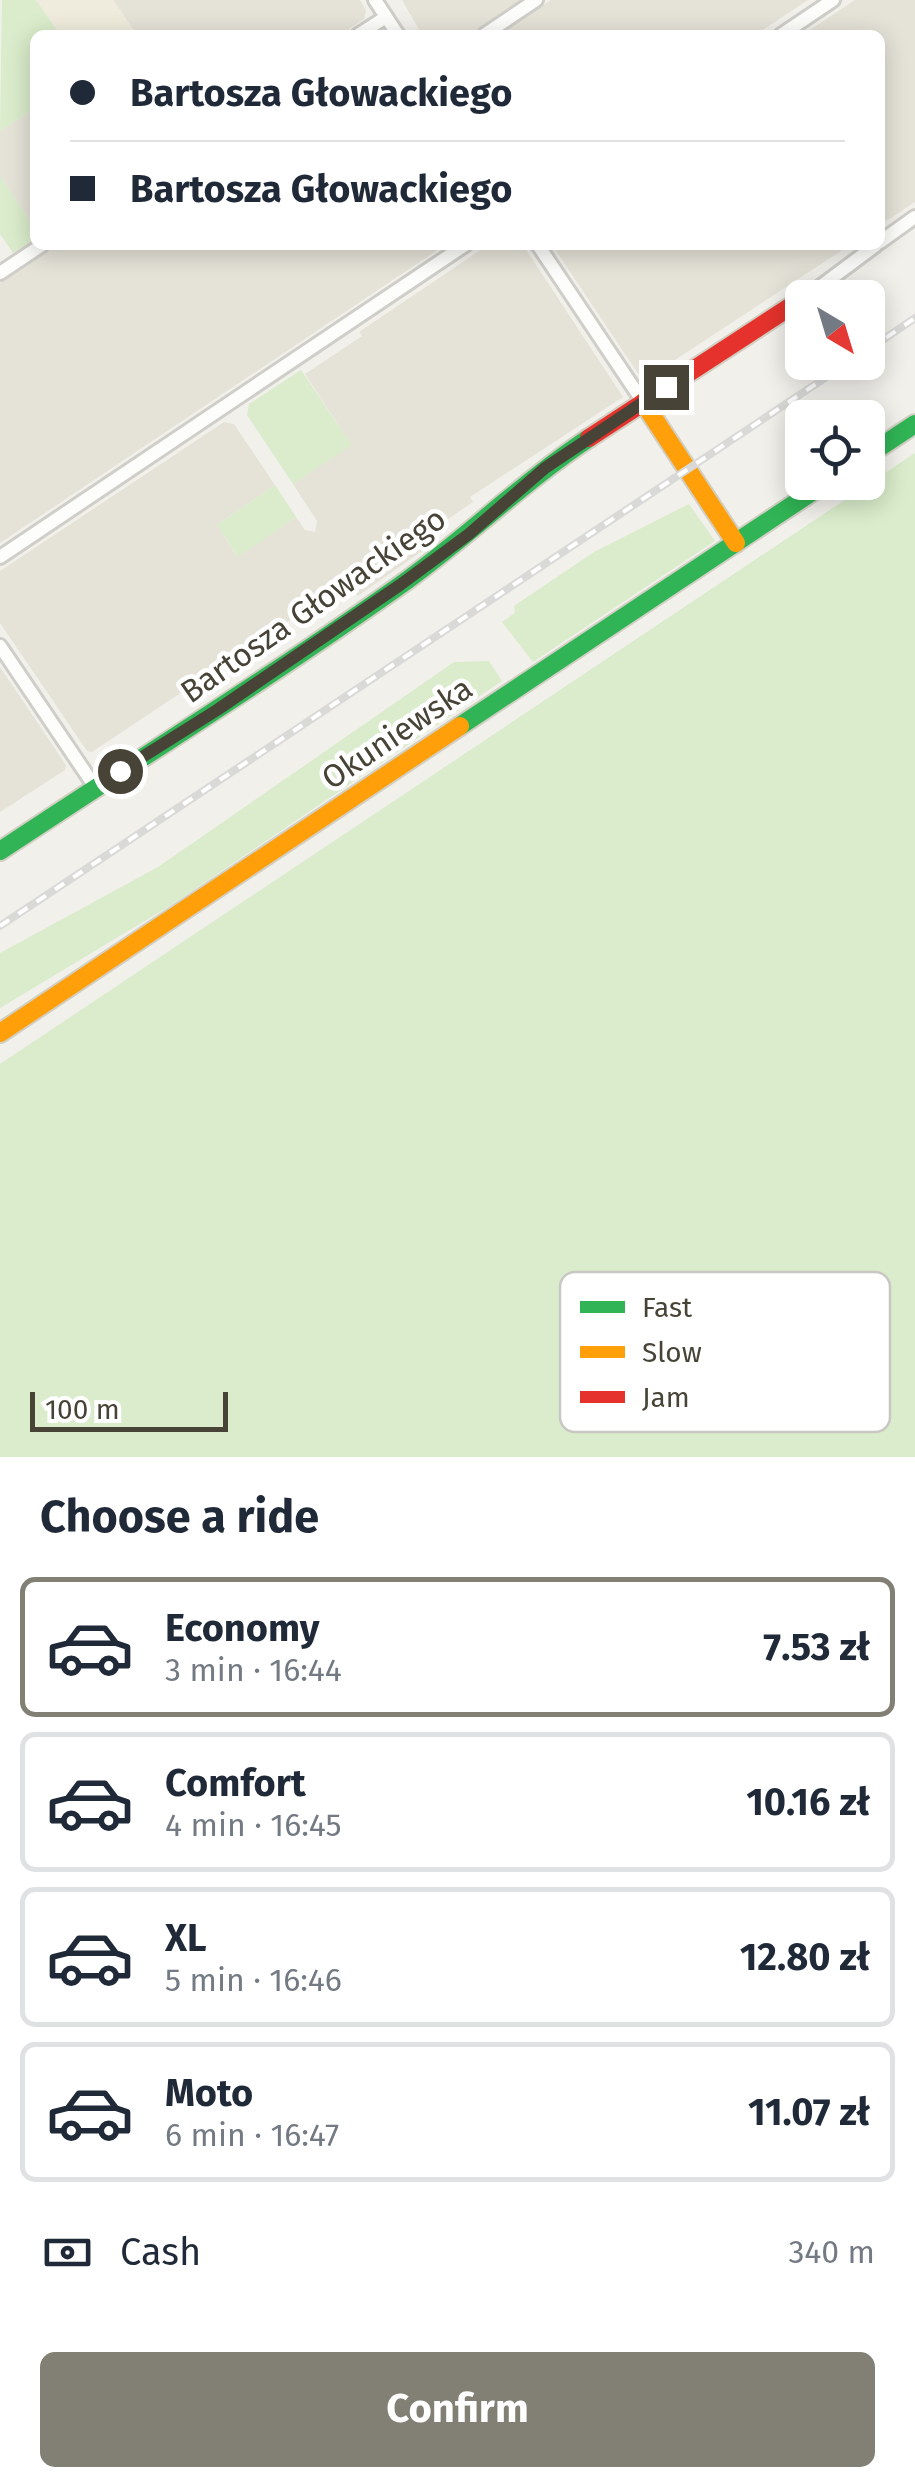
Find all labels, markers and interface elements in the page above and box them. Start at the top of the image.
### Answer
text: Bartosza Głowackiego [130,70,512,116]
text: Bartosza Głowackiego [130,166,512,212]
north arrow [785,280,885,380]
map controls [785,280,885,500]
route end [644,365,689,410]
button: locate [785,400,885,500]
street label: Bartosza Głowackiego [173,499,453,711]
street label: Okuniewska [315,669,479,797]
route start [98,749,143,794]
legend [560,1272,890,1432]
text: Fast [642,1291,693,1324]
text: Slow [642,1336,702,1369]
text: Jam [642,1381,690,1414]
scale bar [30,1387,228,1432]
text: 100 m [45,1393,120,1426]
text: Choose a ride [40,1490,319,1544]
icon: car [45,1602,135,1692]
text: Economy [165,1605,320,1651]
text: 7.53 zł [763,1624,870,1670]
text: 3 min · 16:44 [165,1651,342,1689]
icon: car [45,1757,135,1847]
text: Comfort [165,1760,306,1806]
text: 10.16 zł [746,1779,870,1825]
text: 4 min · 16:45 [165,1806,342,1844]
icon: car [45,1912,135,2002]
text: XL [165,1915,207,1961]
text: 12.80 zł [740,1934,870,1980]
text: 5 min · 16:46 [165,1961,342,1999]
icon: car [45,2067,135,2157]
text: Moto [165,2070,253,2116]
text: 11.07 zł [748,2089,870,2135]
text: 6 min · 16:47 [165,2116,339,2154]
icon: cash [40,2225,95,2280]
text: Cash [120,2229,201,2275]
text: 340 m [788,2233,875,2271]
button: Confirm [40,2352,875,2467]

